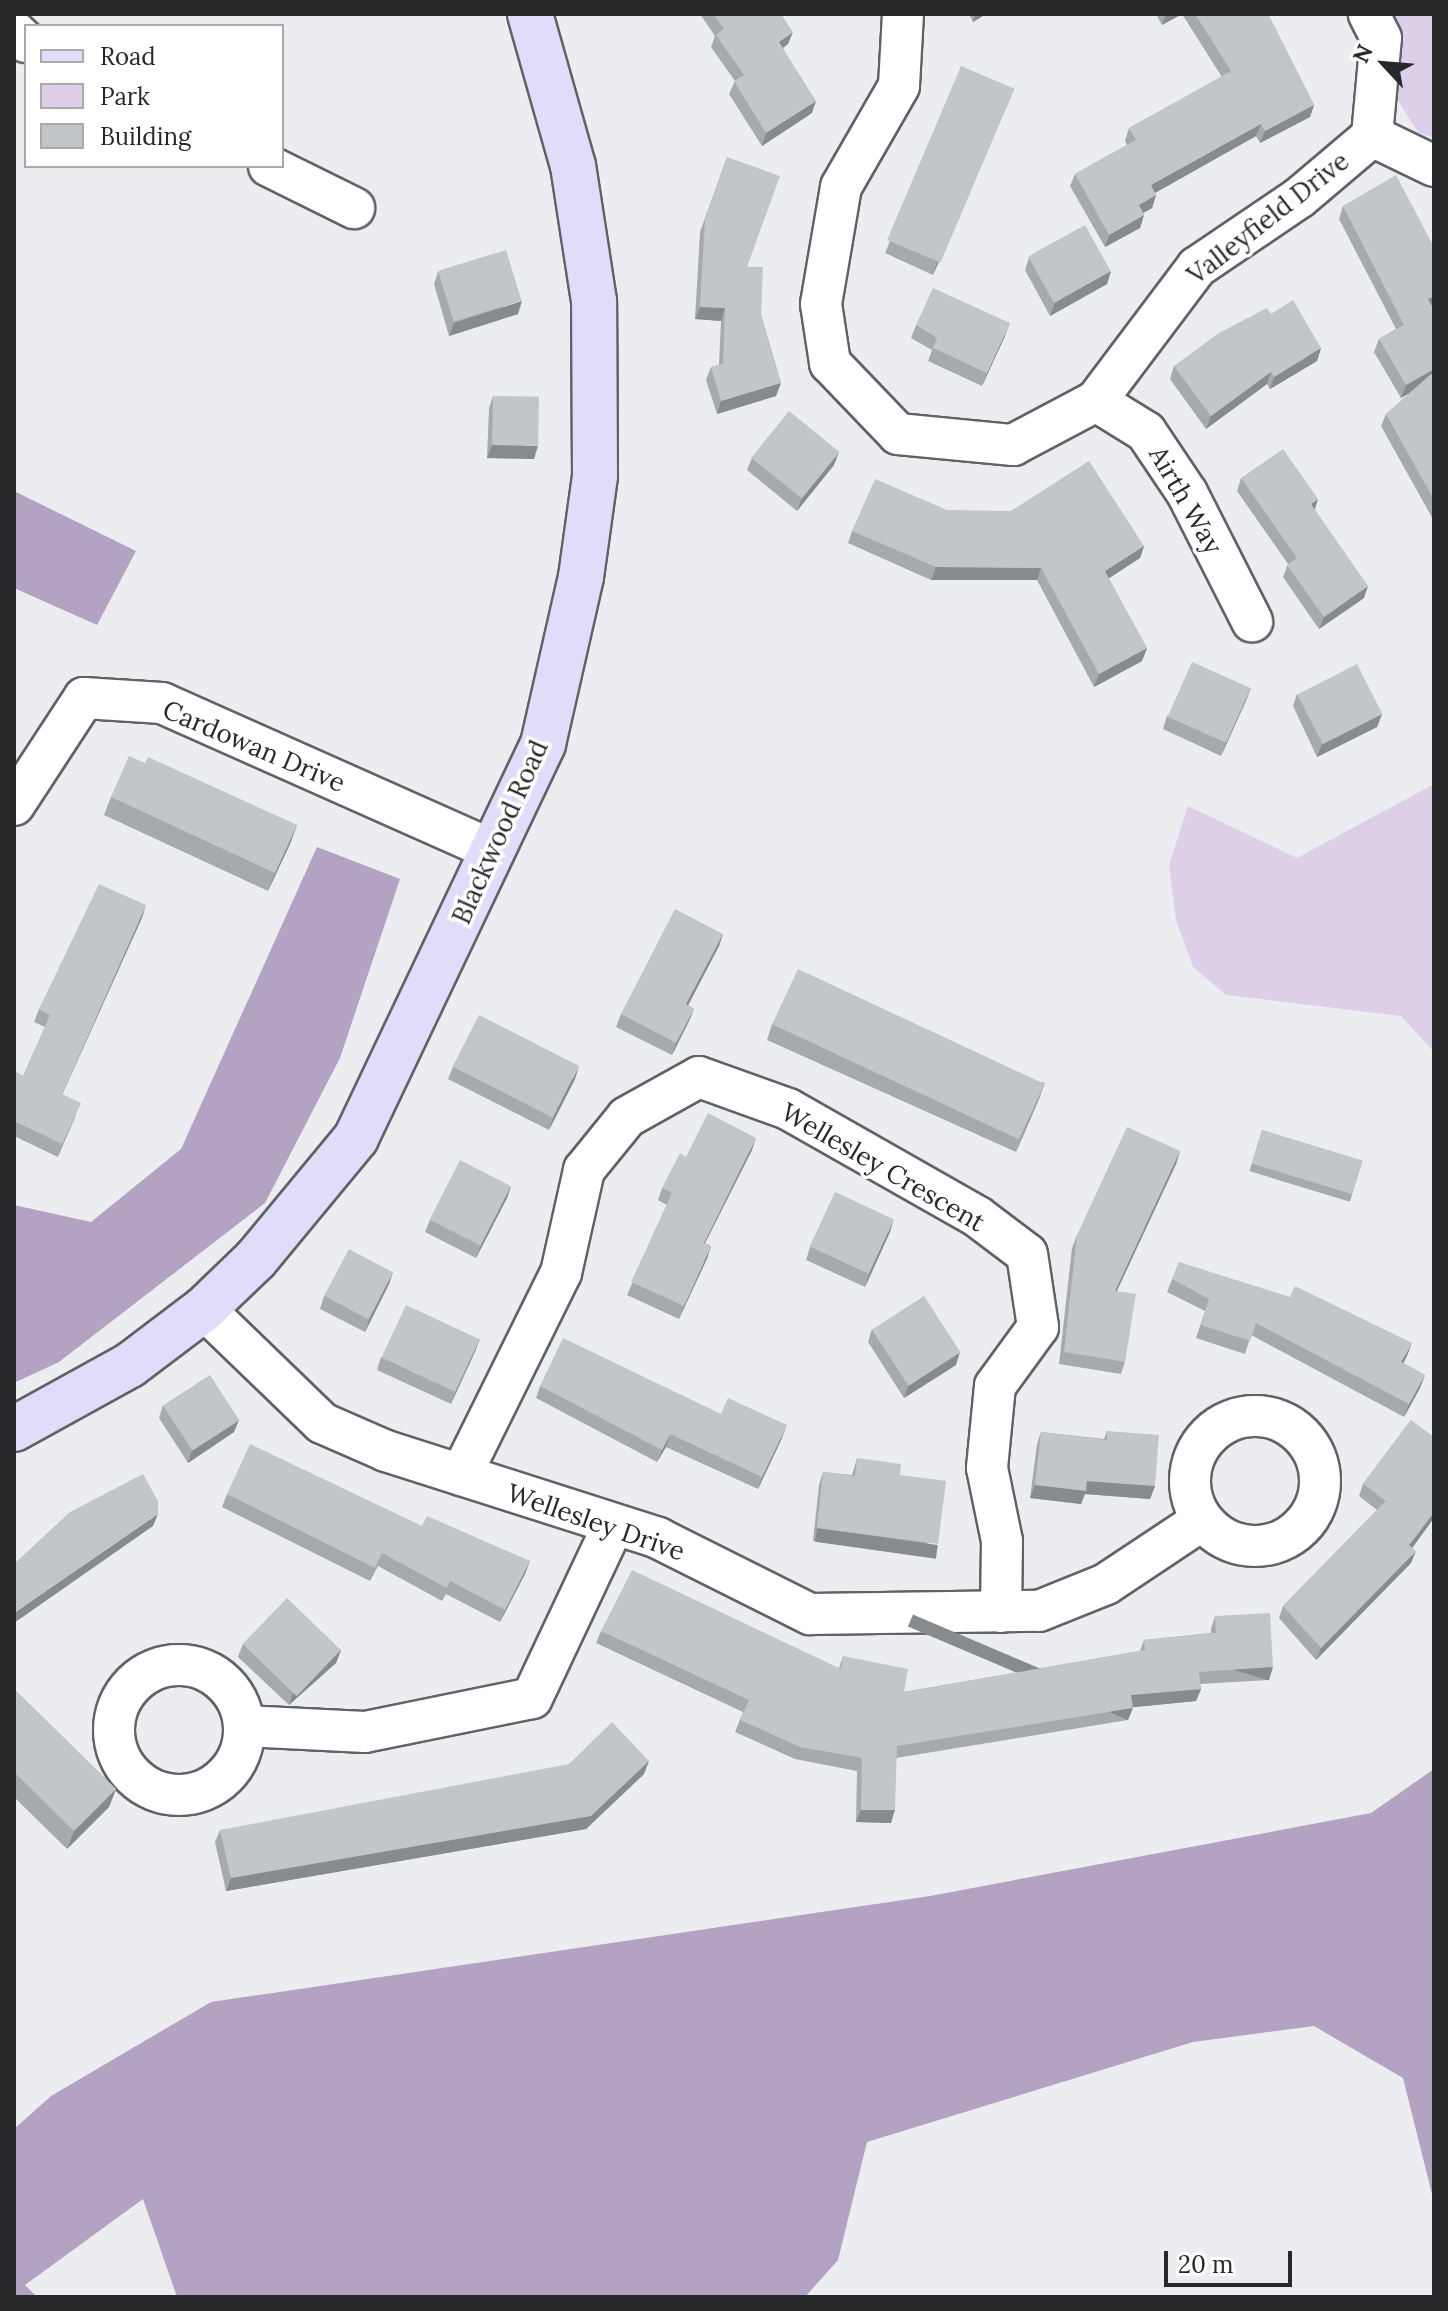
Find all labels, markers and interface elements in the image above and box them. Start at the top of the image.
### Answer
legend [24,24,284,168]
north arrow [1344,24,1424,104]
text: N [1346,40,1379,67]
text: Road [100,41,156,72]
text: Park [100,81,150,112]
text: Building [100,121,191,152]
street label: Valleyfield Drive [1181,145,1355,291]
street label: Airth Way [1143,441,1229,559]
street label: Cardowan Drive [158,694,350,798]
street label: Blackwood Road [446,735,554,929]
street label: Wellesley Crescent [776,1096,990,1238]
street label: Wellesley Drive [503,1477,689,1567]
scale bar [1168,2235,1296,2285]
text: 20 m [1178,2249,1234,2280]

